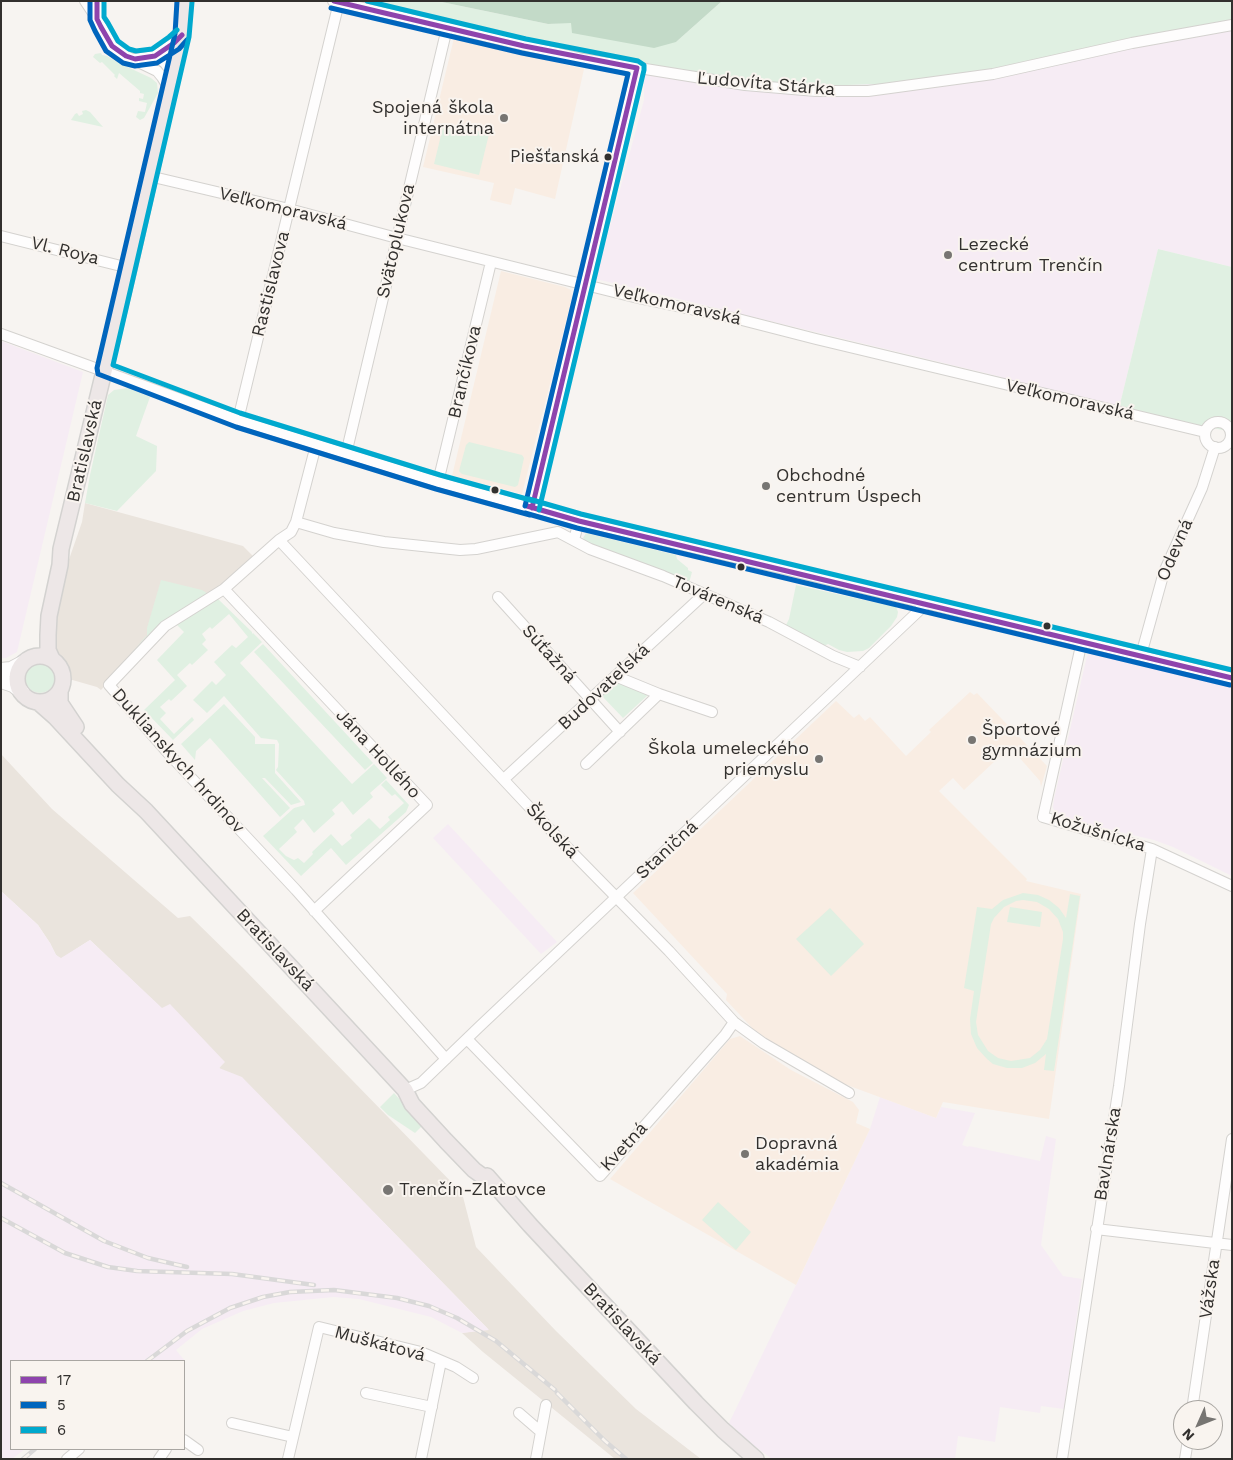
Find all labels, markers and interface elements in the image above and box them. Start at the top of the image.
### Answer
street label: Ľudovíta Stárka [696,67,836,101]
place label: Spojená škola internátna [372,97,494,140]
marker: Spojená škola internátna [498,112,510,124]
place label: Piešťanská [510,147,599,167]
marker: Piešťanská [603,152,613,162]
street label: Svätoplukova [372,182,420,300]
street label: Veľkomoravská [217,183,349,235]
street label: Rastislavova [247,229,295,339]
street label: Vl. Roya [29,232,101,270]
place label: Lezecké centrum Trenčín [958,234,1103,276]
marker: Lezecké centrum Trenčín [942,249,954,261]
street label: Veľkomoravská [611,280,743,330]
street label: Brančíkova [444,323,486,421]
street label: Veľkomoravská [1004,375,1136,425]
street label: Bratislavská [63,398,107,504]
place label: Obchodné centrum Úspech [776,465,922,508]
marker: Obchodné centrum Úspech [760,480,772,492]
unlabelled marker [490,485,500,495]
street label: Odevná [1152,516,1198,584]
unlabelled marker [736,562,746,572]
street label: Továrenská [669,571,767,629]
street label: Súťažná [517,620,581,688]
unlabelled marker [1042,621,1052,631]
street label: Budovateľská [554,639,654,735]
street label: Duklianskych hrdinov [107,684,249,838]
street label: Jána Hollého [331,705,425,803]
place label: Športové gymnázium [982,719,1082,762]
marker: Športové gymnázium [966,734,978,746]
place label: Škola umeleckého priemyslu [648,738,809,781]
marker: Škola umeleckého priemyslu [813,753,825,765]
street label: Školská [521,799,583,863]
street label: Kožušnícka [1048,807,1148,857]
street label: Staničná [632,816,702,884]
street label: Bratislavská [231,904,319,996]
street label: Bavlnárska [1090,1106,1126,1202]
street label: Kvetná [596,1118,652,1176]
place label: Dopravná akadémia [755,1133,839,1176]
marker: Dopravná akadémia [739,1148,751,1160]
place label: Trenčín-Zlatovce [399,1179,546,1201]
marker: Trenčín-Zlatovce [381,1183,395,1197]
street label: Vážska [1195,1258,1225,1320]
street label: Bratislavská [578,1278,666,1370]
street label: Muškátová [332,1321,428,1367]
legend [10,1360,185,1450]
text: 17 [57,1371,71,1389]
text: 5 [57,1396,66,1414]
north arrow [1173,1400,1223,1450]
text: 6 [57,1421,66,1439]
text: N [1179,1425,1197,1444]

